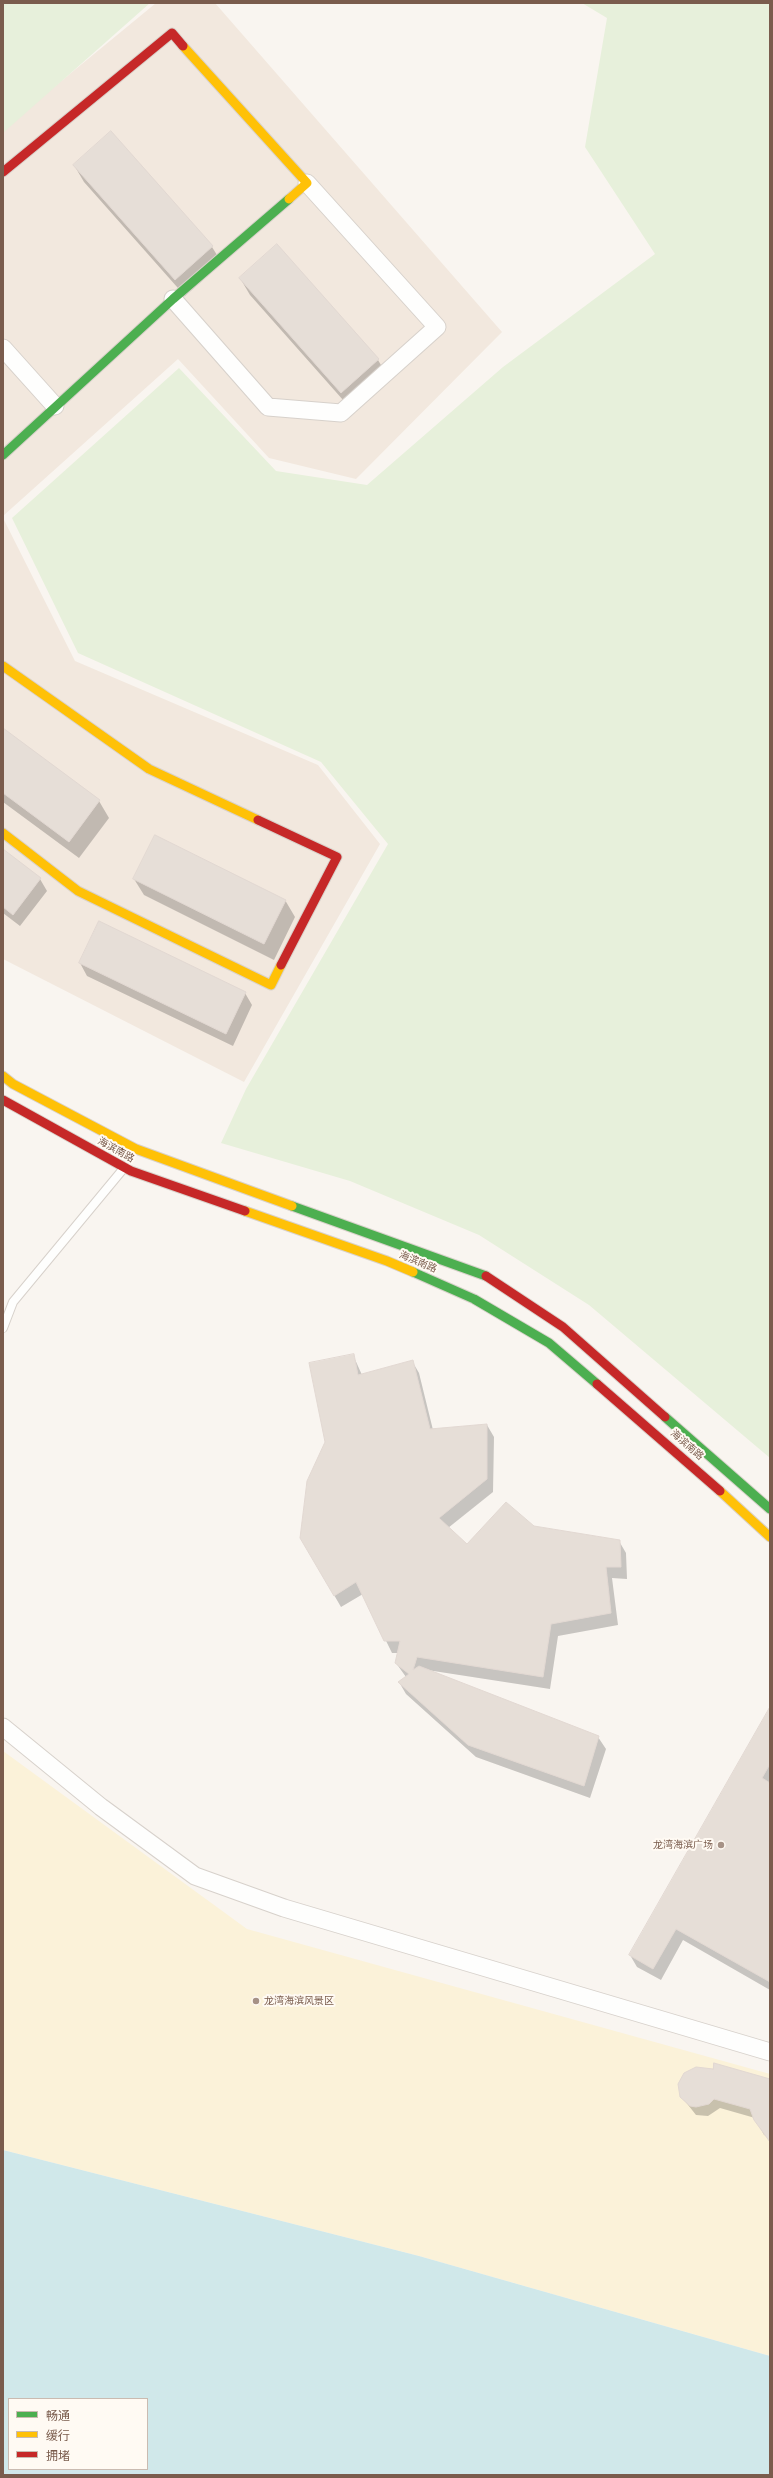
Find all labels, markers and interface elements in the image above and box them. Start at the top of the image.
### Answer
street label: 海滨南路 [96,1135,136,1165]
street label: 海滨南路 [397,1249,439,1275]
street label: 海滨南路 [668,1427,706,1463]
place label: 龙湾海滨广场 [653,1839,713,1851]
marker: 龙湾海滨广场 [716,1840,726,1850]
place label: 龙湾海滨风景区 [264,1995,334,2007]
marker: 龙湾海滨风景区 [251,1996,261,2006]
legend [8,2398,148,2470]
text: 畅通 [46,2408,70,2423]
text: 缓行 [46,2428,70,2443]
text: 拥堵 [46,2448,70,2463]

